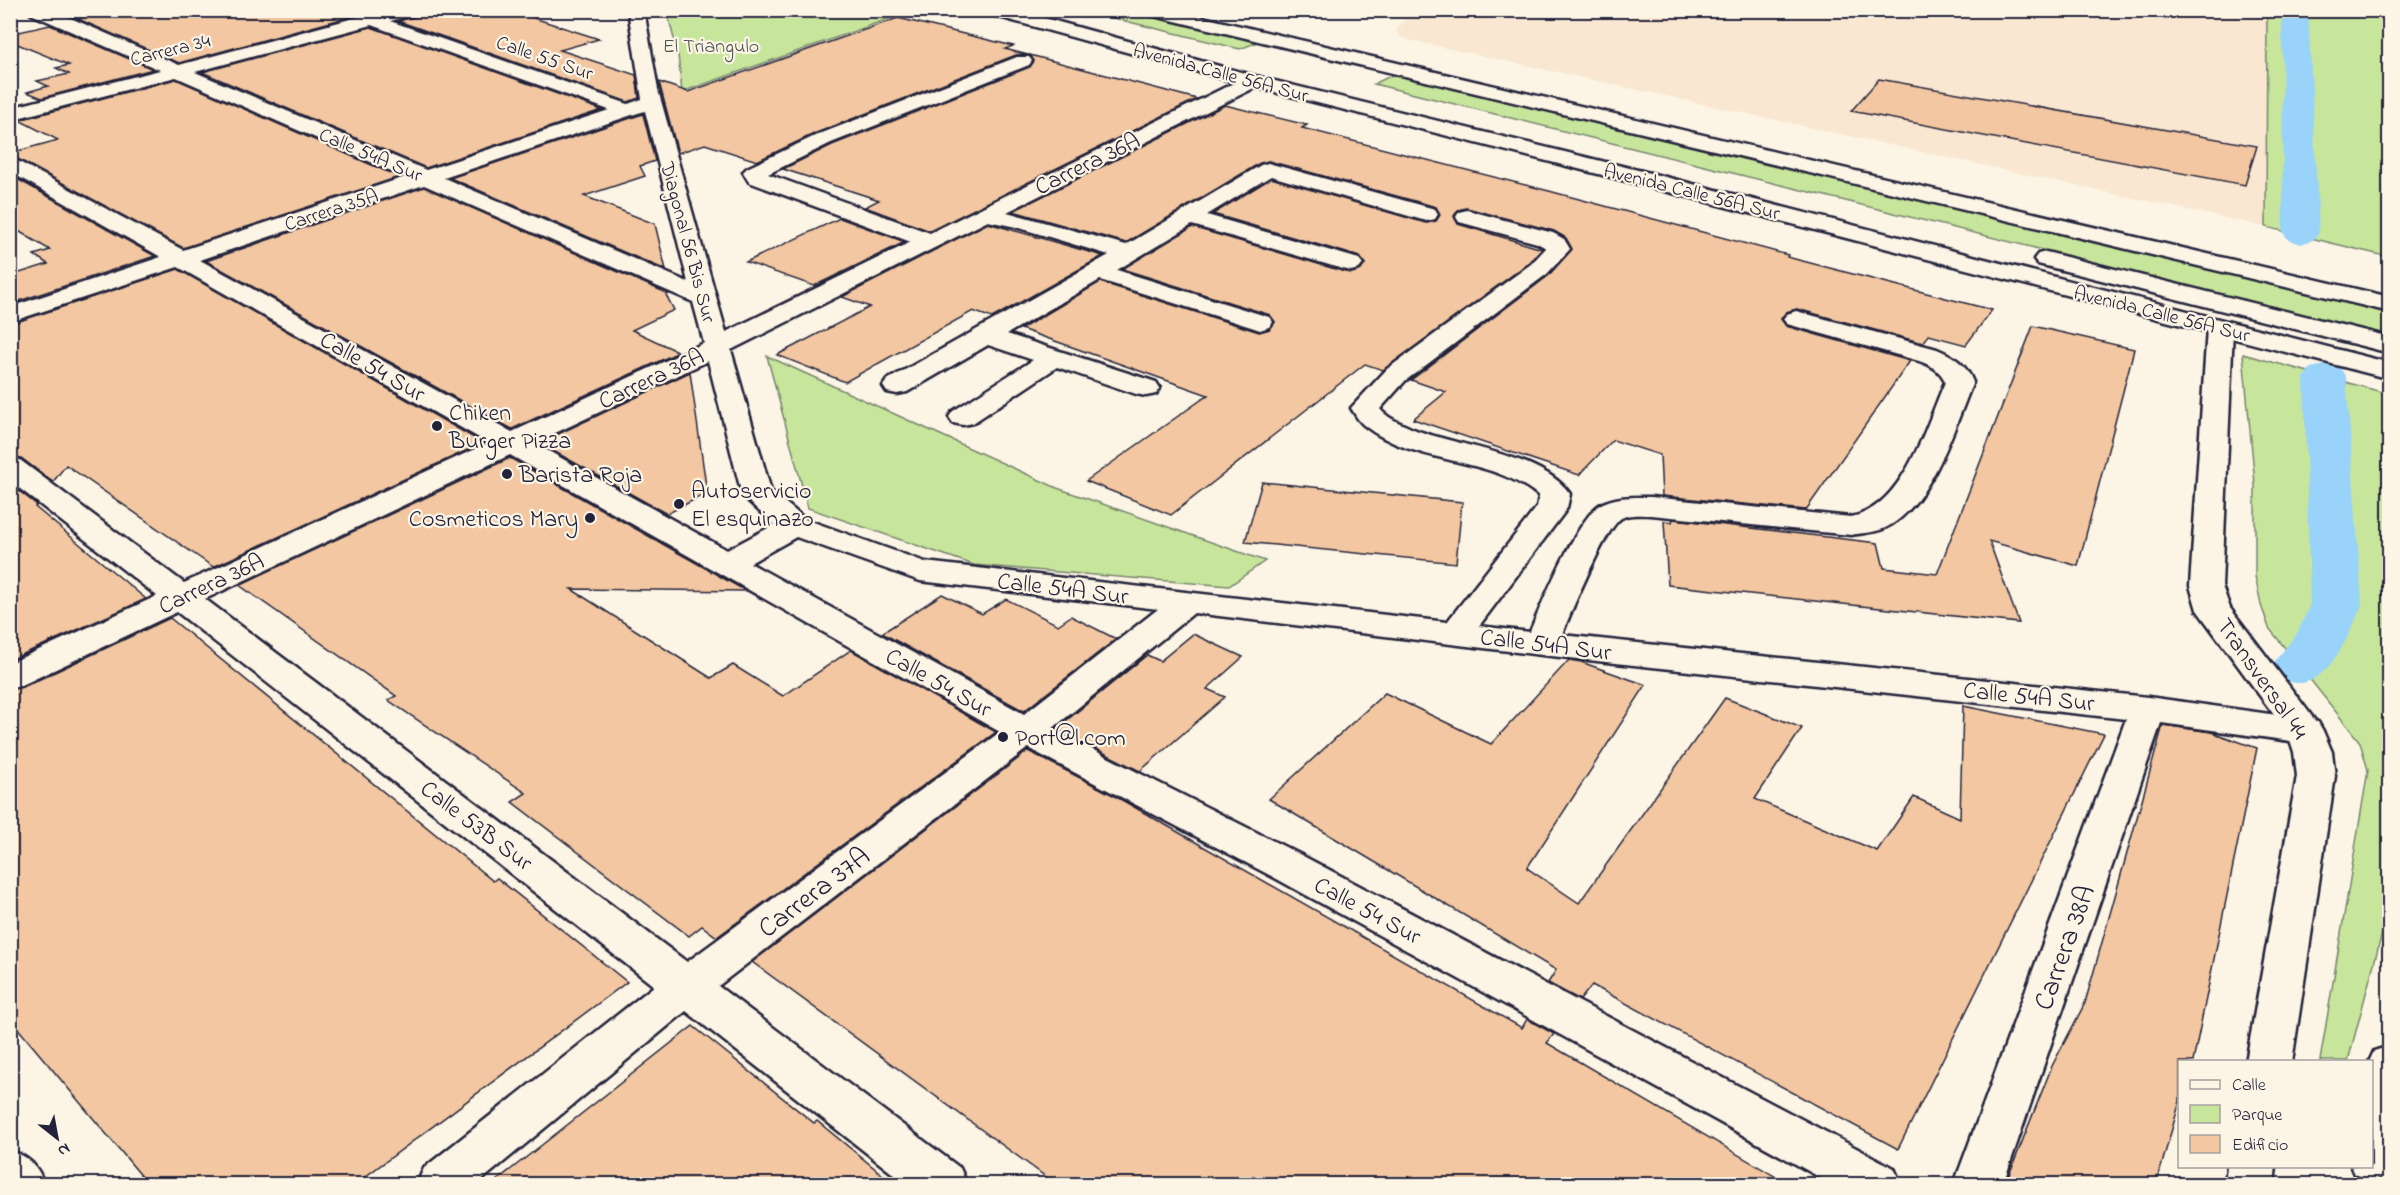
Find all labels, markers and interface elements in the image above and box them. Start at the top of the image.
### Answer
street label: Carrera 34 [127,27,214,75]
street label: Calle 55 Sur [492,29,597,90]
park label: El Triangulo [663,33,759,63]
street label: Avenida Calle 56A Sur [1129,37,1312,112]
street label: Calle 54A Sur [314,121,427,191]
street label: Carrera 36A [1029,125,1147,206]
street label: Diagonal 56 Bis Sur [650,158,722,327]
street label: Avenida Calle 56A Sur [1600,158,1783,230]
street label: Carrera 35A [281,183,382,240]
street label: Avenida Calle 56A Sur [2070,280,2253,352]
street label: Calle 54 Sur [312,324,432,413]
street label: Carrera 36A [593,340,711,420]
place label: Chiken Burger Pizza [448,397,571,460]
marker: Chiken Burger Pizza [430,419,444,433]
place label: Barista Roja [518,459,642,494]
marker: Barista Roja [500,467,514,481]
place label: Autoservicio El esquinazo [691,475,814,538]
marker: Autoservicio El esquinazo [672,497,686,511]
place label: Cosmeticos Mary [409,503,578,539]
marker: Cosmeticos Mary [583,511,597,525]
street label: Carrera 36A [153,545,271,625]
street label: Calle 54A Sur [995,565,1131,616]
street label: Transversal 44 [2206,611,2316,747]
street label: Calle 54A Sur [1478,621,1614,672]
street label: Calle 54 Sur [878,641,998,728]
street label: Calle 54A Sur [1961,674,2097,723]
place label: Port@l.com [1015,722,1126,757]
marker: Port@l.com [996,730,1010,744]
street label: Calle 53B Sur [412,773,540,881]
street label: Carrera 37A [750,838,880,950]
street label: Calle 54 Sur [1307,869,1427,955]
street label: Carrera 38A [2025,880,2108,1017]
legend [2178,1060,2373,1168]
text: Calle [2232,1073,2267,1099]
text: Parque [2232,1103,2283,1129]
north arrow [27,1108,87,1168]
text: Edificio [2232,1133,2288,1159]
text: N [53,1136,75,1162]

